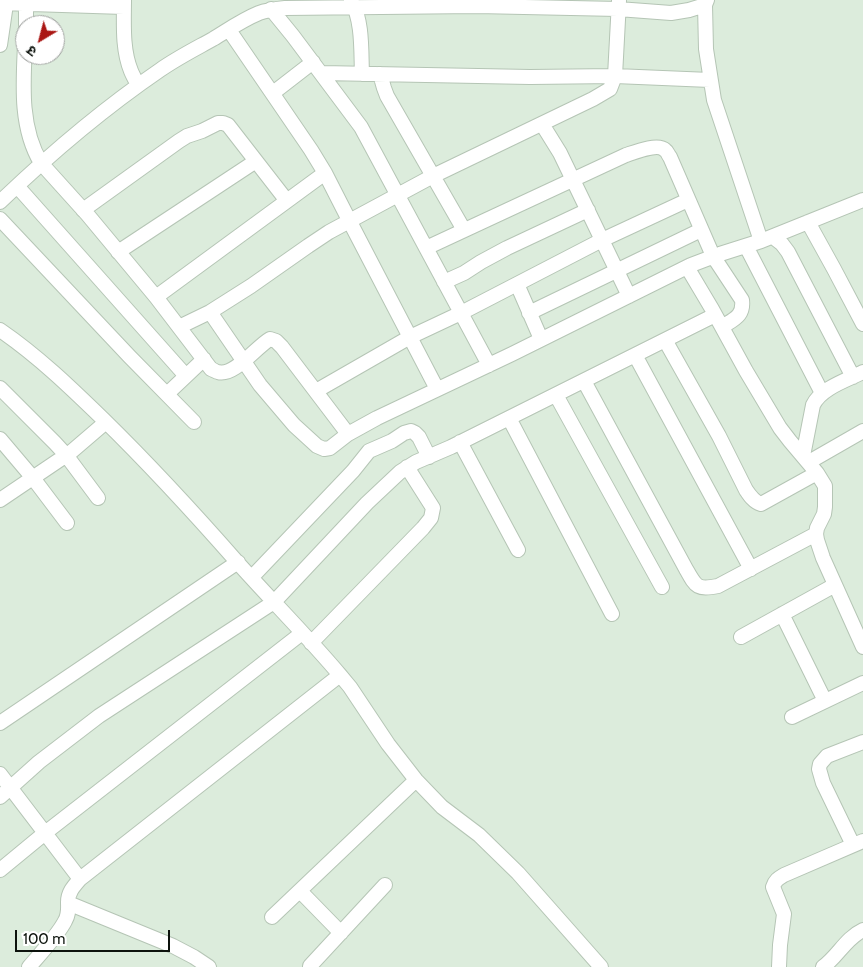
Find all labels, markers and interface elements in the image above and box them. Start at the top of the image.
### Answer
north arrow [15,15,65,65]
text: उ [23,42,40,61]
scale bar [18,920,172,952]
text: 100 m [23,930,65,948]

